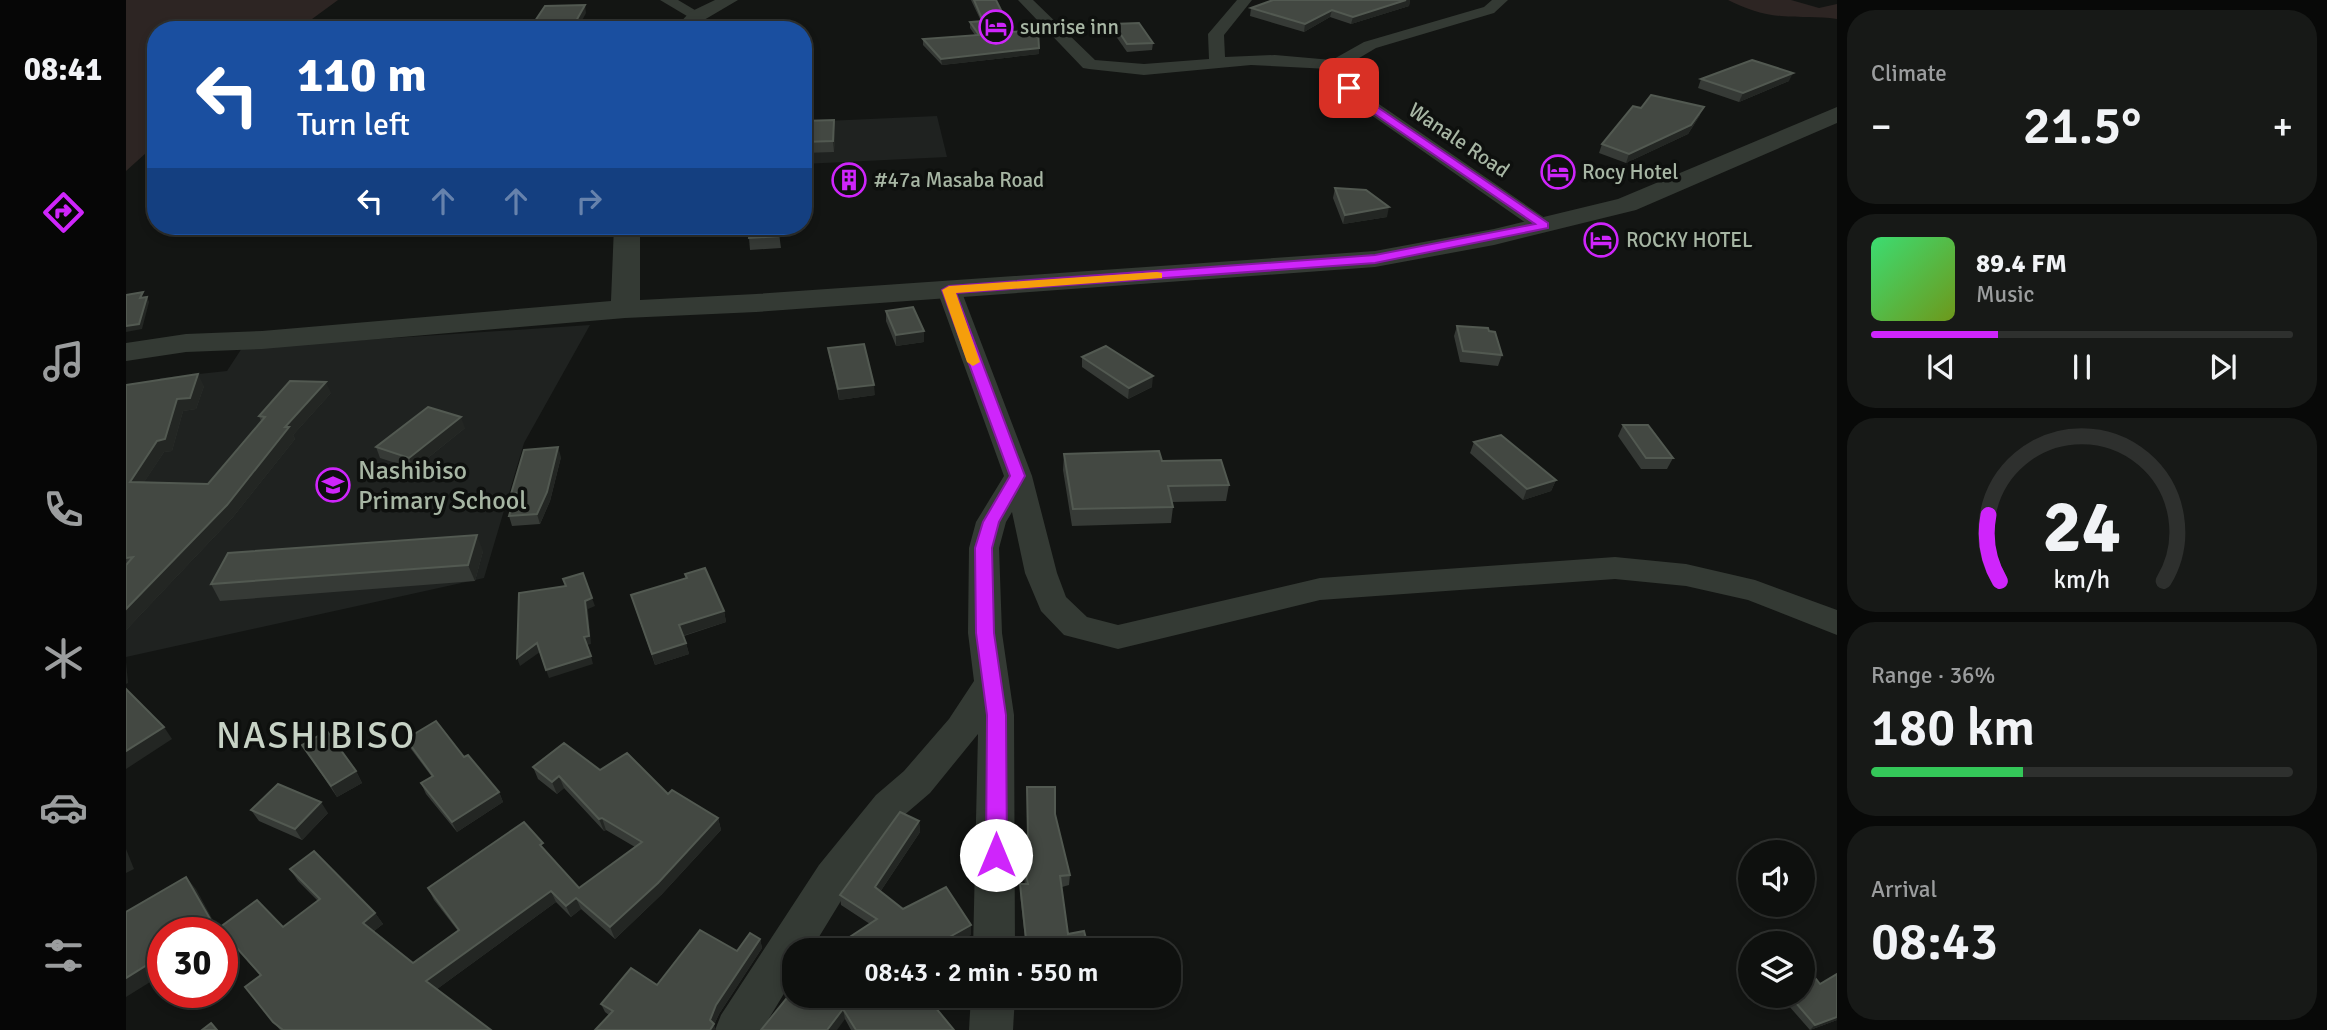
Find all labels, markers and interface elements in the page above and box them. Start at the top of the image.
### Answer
hotel icon: sunrise inn [977,8,1015,46]
place label: sunrise inn [1020,14,1119,40]
text: 110 m [297,45,427,105]
icon: left [182,49,273,140]
text: 08:41 [24,50,102,89]
pin [1319,58,1379,118]
text: Climate [1871,59,1947,88]
icon: arrive [1330,69,1368,107]
text: 21.5° [2023,94,2141,158]
street label: Wanale Road [1404,97,1514,183]
text: − [1871,103,1892,150]
text: + [2272,103,2293,150]
text: Turn left [297,105,410,144]
hotel icon: Rocy Hotel [1539,153,1577,191]
place label: Rocy Hotel [1582,159,1678,185]
building icon: #47a Masaba Road [830,161,868,199]
place label: #47a Masaba Road [874,167,1044,193]
icon: left [351,182,389,220]
icon: ahead [424,182,462,220]
icon: ahead [497,182,535,220]
icon: right [570,182,608,220]
icon: directions [39,188,88,237]
hotel icon: ROCKY HOTEL [1582,221,1620,259]
place label: ROCKY HOTEL [1626,227,1753,253]
text: 89.4 FM [1976,248,2067,280]
text: Music [1976,280,2034,309]
icon: music [39,337,88,386]
icon: previous [1922,348,1960,386]
icon: pause [2063,348,2101,386]
icon: next [2204,348,2242,386]
place label: Nashibiso Primary School [358,455,527,517]
school or university icon: Nashibiso Primary School [314,466,352,504]
text: 24 [2043,483,2121,572]
icon: phone [39,485,88,534]
text: km/h [2054,564,2110,595]
icon: climate [39,634,88,683]
text: Range · 36% [1871,661,1995,690]
text: 180 km [1871,696,2035,760]
district label: NASHIBISO [216,713,416,759]
icon: car [39,783,88,832]
position arrow [959,818,1033,892]
map controls [1738,840,1815,1008]
button: sound [1738,840,1815,917]
text: Arrival [1871,875,1937,904]
text: 08:43 [1871,910,1998,974]
speed limit sign: 30 [147,917,238,1008]
icon: filters [39,931,88,980]
button: layers [1738,931,1815,1008]
text: 08:43 · 2 min · 550 m [865,957,1098,989]

